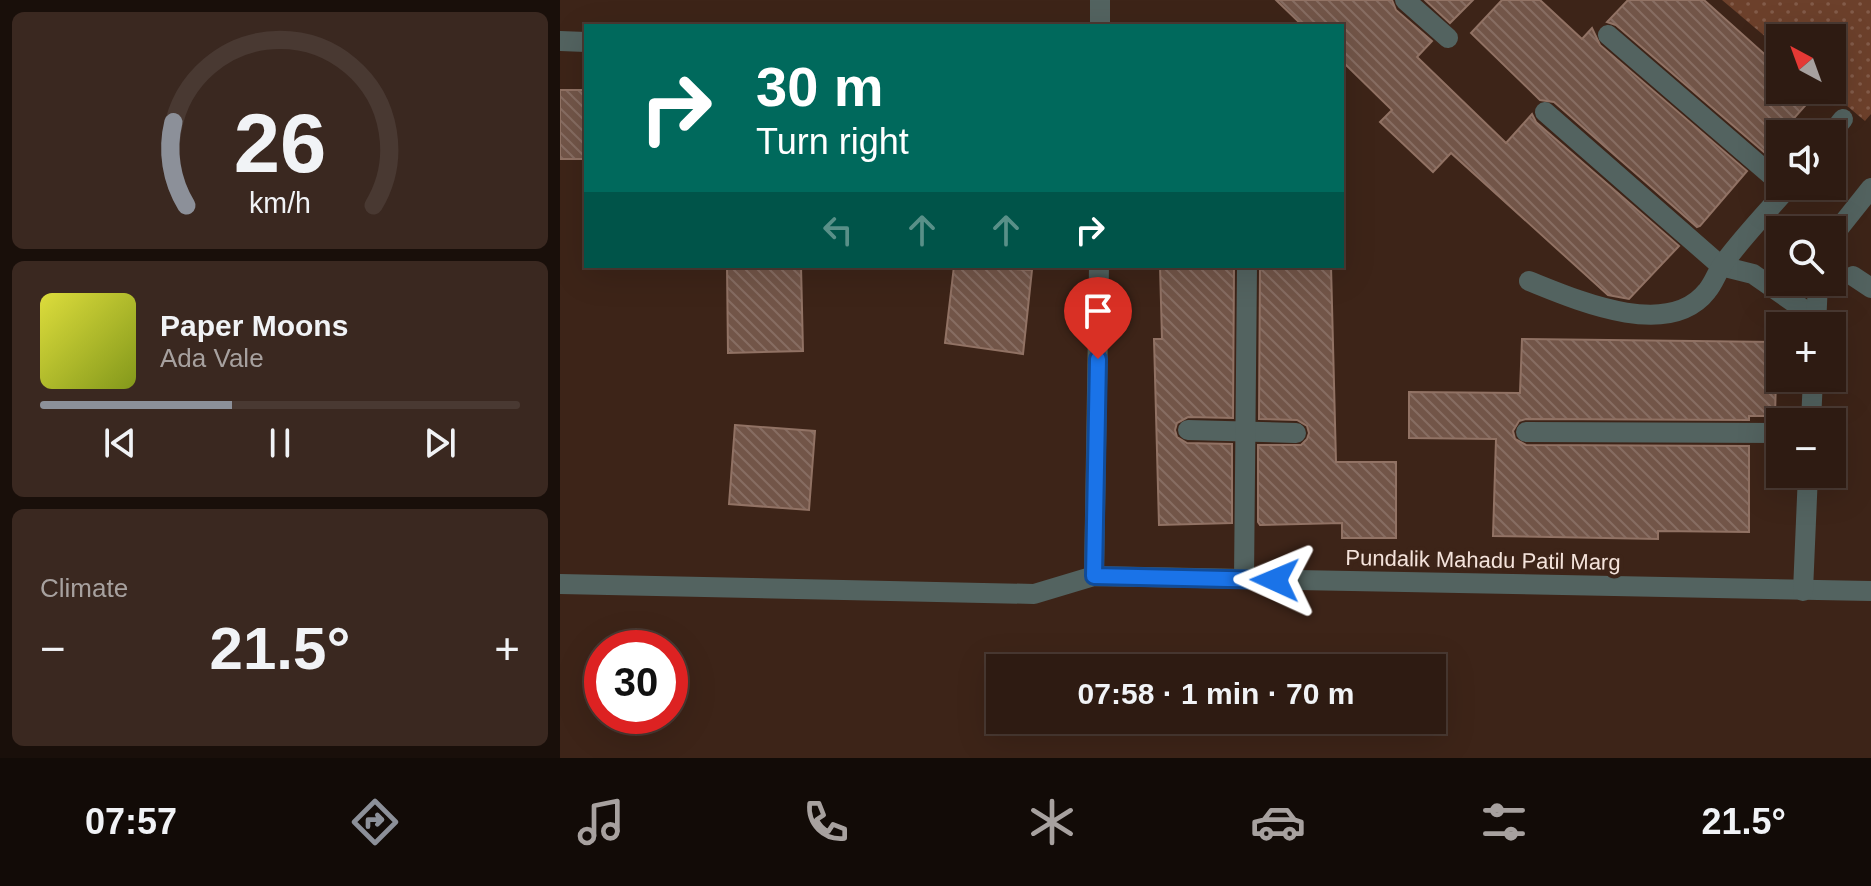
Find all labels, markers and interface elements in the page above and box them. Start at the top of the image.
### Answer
north arrow [1766,24,1846,104]
map controls [1766,24,1846,488]
text: 30 m [756,55,884,118]
icon: right [624,56,728,160]
text: 26 [234,97,326,190]
button: sound [1766,120,1846,200]
text: Turn right [756,121,909,162]
text: km/h [249,188,311,220]
icon: left [816,208,860,252]
icon: ahead [900,208,944,252]
icon: ahead [984,208,1028,252]
icon: right [1068,208,1112,252]
button: search [1766,216,1846,296]
pin [1064,277,1132,359]
icon: arrive [1076,289,1120,333]
text: Paper Moons [160,309,348,342]
button: + [1766,312,1846,392]
text: Ada Vale [160,343,264,373]
button: − [1766,408,1846,488]
icon: previous [98,421,142,465]
icon: pause [258,421,302,465]
icon: next [418,421,462,465]
position arrow [1233,538,1317,622]
street label: Pundalik Mahadu Patil Marg [1345,545,1621,575]
text: Climate [40,573,128,603]
text: 21.5° [210,615,350,682]
text: − [40,624,66,673]
text: + [494,624,520,673]
speed limit sign: 30 [584,630,688,734]
text: 07:58 · 1 min · 70 m [1078,677,1354,710]
icon: directions [347,794,403,850]
icon: music [573,794,629,850]
icon: phone [798,794,854,850]
icon: climate [1024,794,1080,850]
icon: car [1250,794,1306,850]
icon: filters [1476,794,1532,850]
text: 07:57 [85,801,177,842]
text: 21.5° [1702,801,1786,842]

